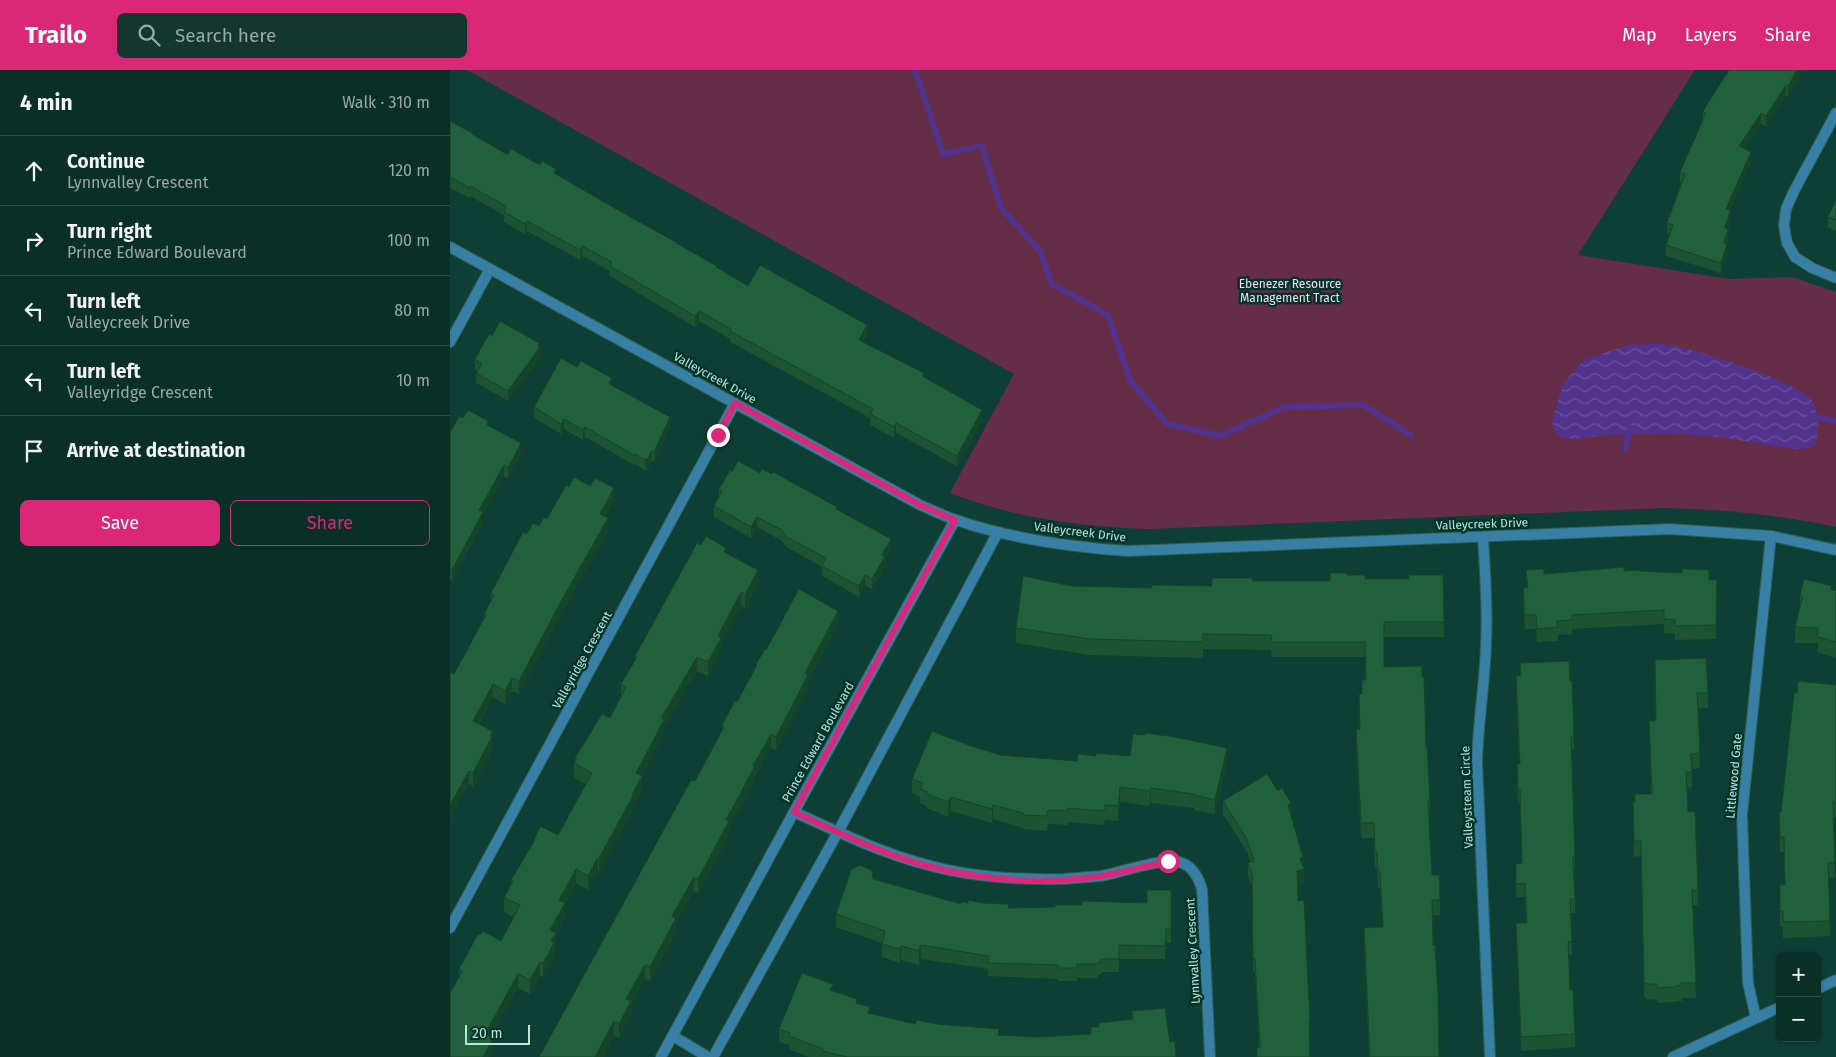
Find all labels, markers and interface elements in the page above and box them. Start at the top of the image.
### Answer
search box [117,13,467,58]
text: Trailo [25,21,87,49]
icon: search [135,21,163,49]
text: Search here [175,24,276,47]
text: Map [1622,24,1657,46]
text: Layers [1685,24,1737,46]
text: Share [1765,24,1811,46]
text: 4 min [20,90,73,116]
text: Walk · 310 m [342,93,430,112]
text: Continue [67,150,145,173]
icon: ahead [20,157,48,185]
text: 120 m [388,161,430,180]
text: Lynnvalley Crescent [67,173,208,192]
text: Turn right [67,220,152,243]
icon: right [20,227,48,255]
text: 100 m [387,231,430,250]
text: Prince Edward Boulevard [67,243,247,262]
park label: Ebenezer Resource Management Tract [1239,277,1341,305]
text: Turn left [67,290,141,313]
icon: left [20,297,48,325]
text: 80 m [394,301,430,320]
text: Valleycreek Drive [67,313,190,332]
street label: Valleycreek Drive [671,349,759,407]
text: Turn left [67,360,141,383]
icon: left [20,367,48,395]
text: 10 m [396,371,430,390]
text: Valleyridge Crescent [67,383,213,402]
route end [707,424,730,447]
icon: arrive [20,437,48,465]
text: Arrive at destination [67,439,246,462]
button: Save [20,500,220,546]
button: Share [230,500,430,546]
street label: Valleycreek Drive [1436,515,1528,533]
street label: Valleycreek Drive [1033,519,1127,545]
street label: Valleyridge Crescent [549,608,615,711]
street label: Prince Edward Boulevard [779,680,857,804]
street label: Littlewood Gate [1723,733,1745,819]
street label: Valleystream Circle [1458,745,1476,849]
route start [1157,850,1180,873]
street label: Lynnvalley Crescent [1183,897,1203,1004]
map controls [1776,952,1821,1042]
button: + [1776,952,1821,997]
button: − [1776,997,1821,1042]
scale bar [465,1022,530,1045]
text: 20 m [472,1025,502,1042]

